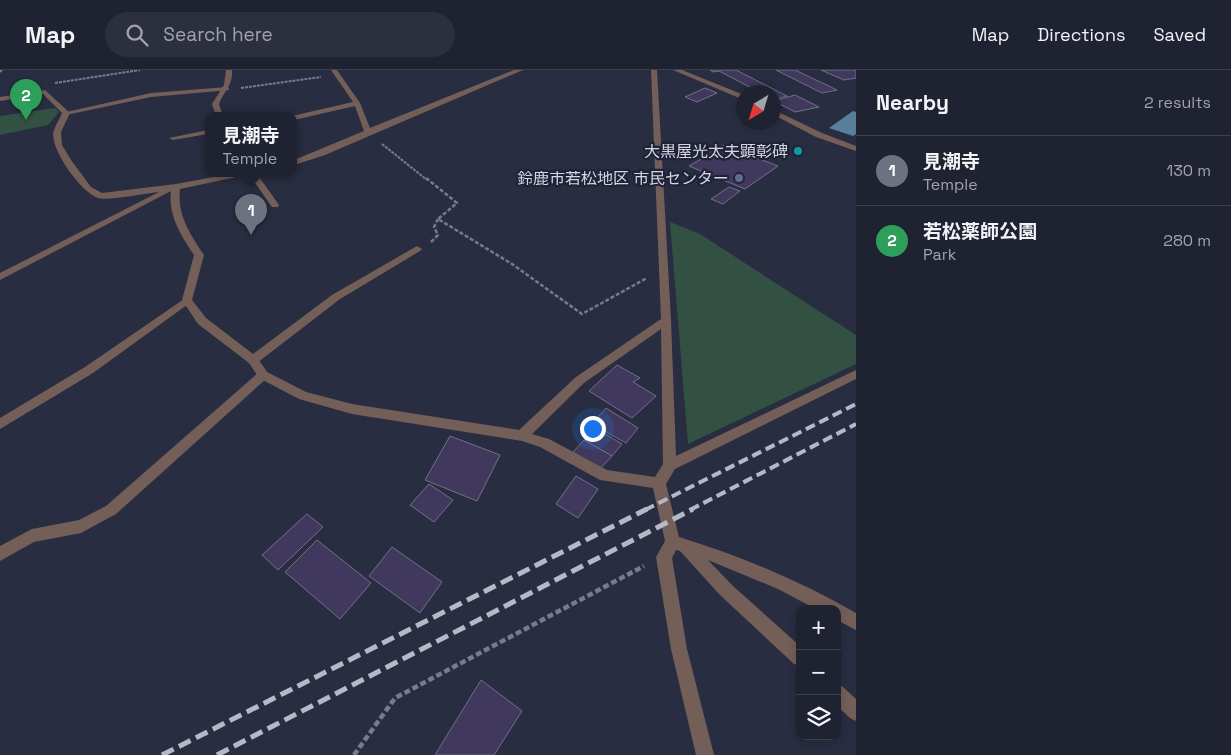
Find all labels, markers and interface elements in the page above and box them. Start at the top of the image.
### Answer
search box [105,12,455,57]
text: Map [25,19,75,50]
icon: search [123,21,151,49]
text: Search here [163,22,273,47]
text: Map [972,23,1009,46]
text: Directions [1037,23,1126,46]
text: Saved [1154,23,1206,46]
pin: 2 [10,79,42,120]
north arrow [736,85,781,130]
text: Nearby [876,89,949,116]
text: 2 results [1144,92,1211,113]
popup [205,112,297,177]
text: 見潮寺 [222,123,280,148]
place label: 大黒屋光太夫顕彰碑 [644,141,788,162]
marker: 大黒屋光太夫顕彰碑 [792,145,804,157]
text: Temple [222,148,277,169]
text: 見潮寺 [923,149,980,174]
text: 1 [888,160,896,181]
text: 130 m [1167,160,1211,181]
place label: 鈴鹿市若松地区 市民センター [517,168,729,189]
marker: 鈴鹿市若松地区 市民センター [733,172,745,184]
text: Temple [923,174,978,195]
pin: 1 [235,194,267,235]
text: 若松薬師公園 [923,219,1037,244]
text: 2 [887,230,897,251]
text: 280 m [1163,230,1211,251]
text: Park [923,244,956,265]
your location [580,416,606,442]
map controls [796,605,841,740]
button: + [796,605,841,650]
button: − [796,650,841,695]
button: layers [796,695,841,740]

